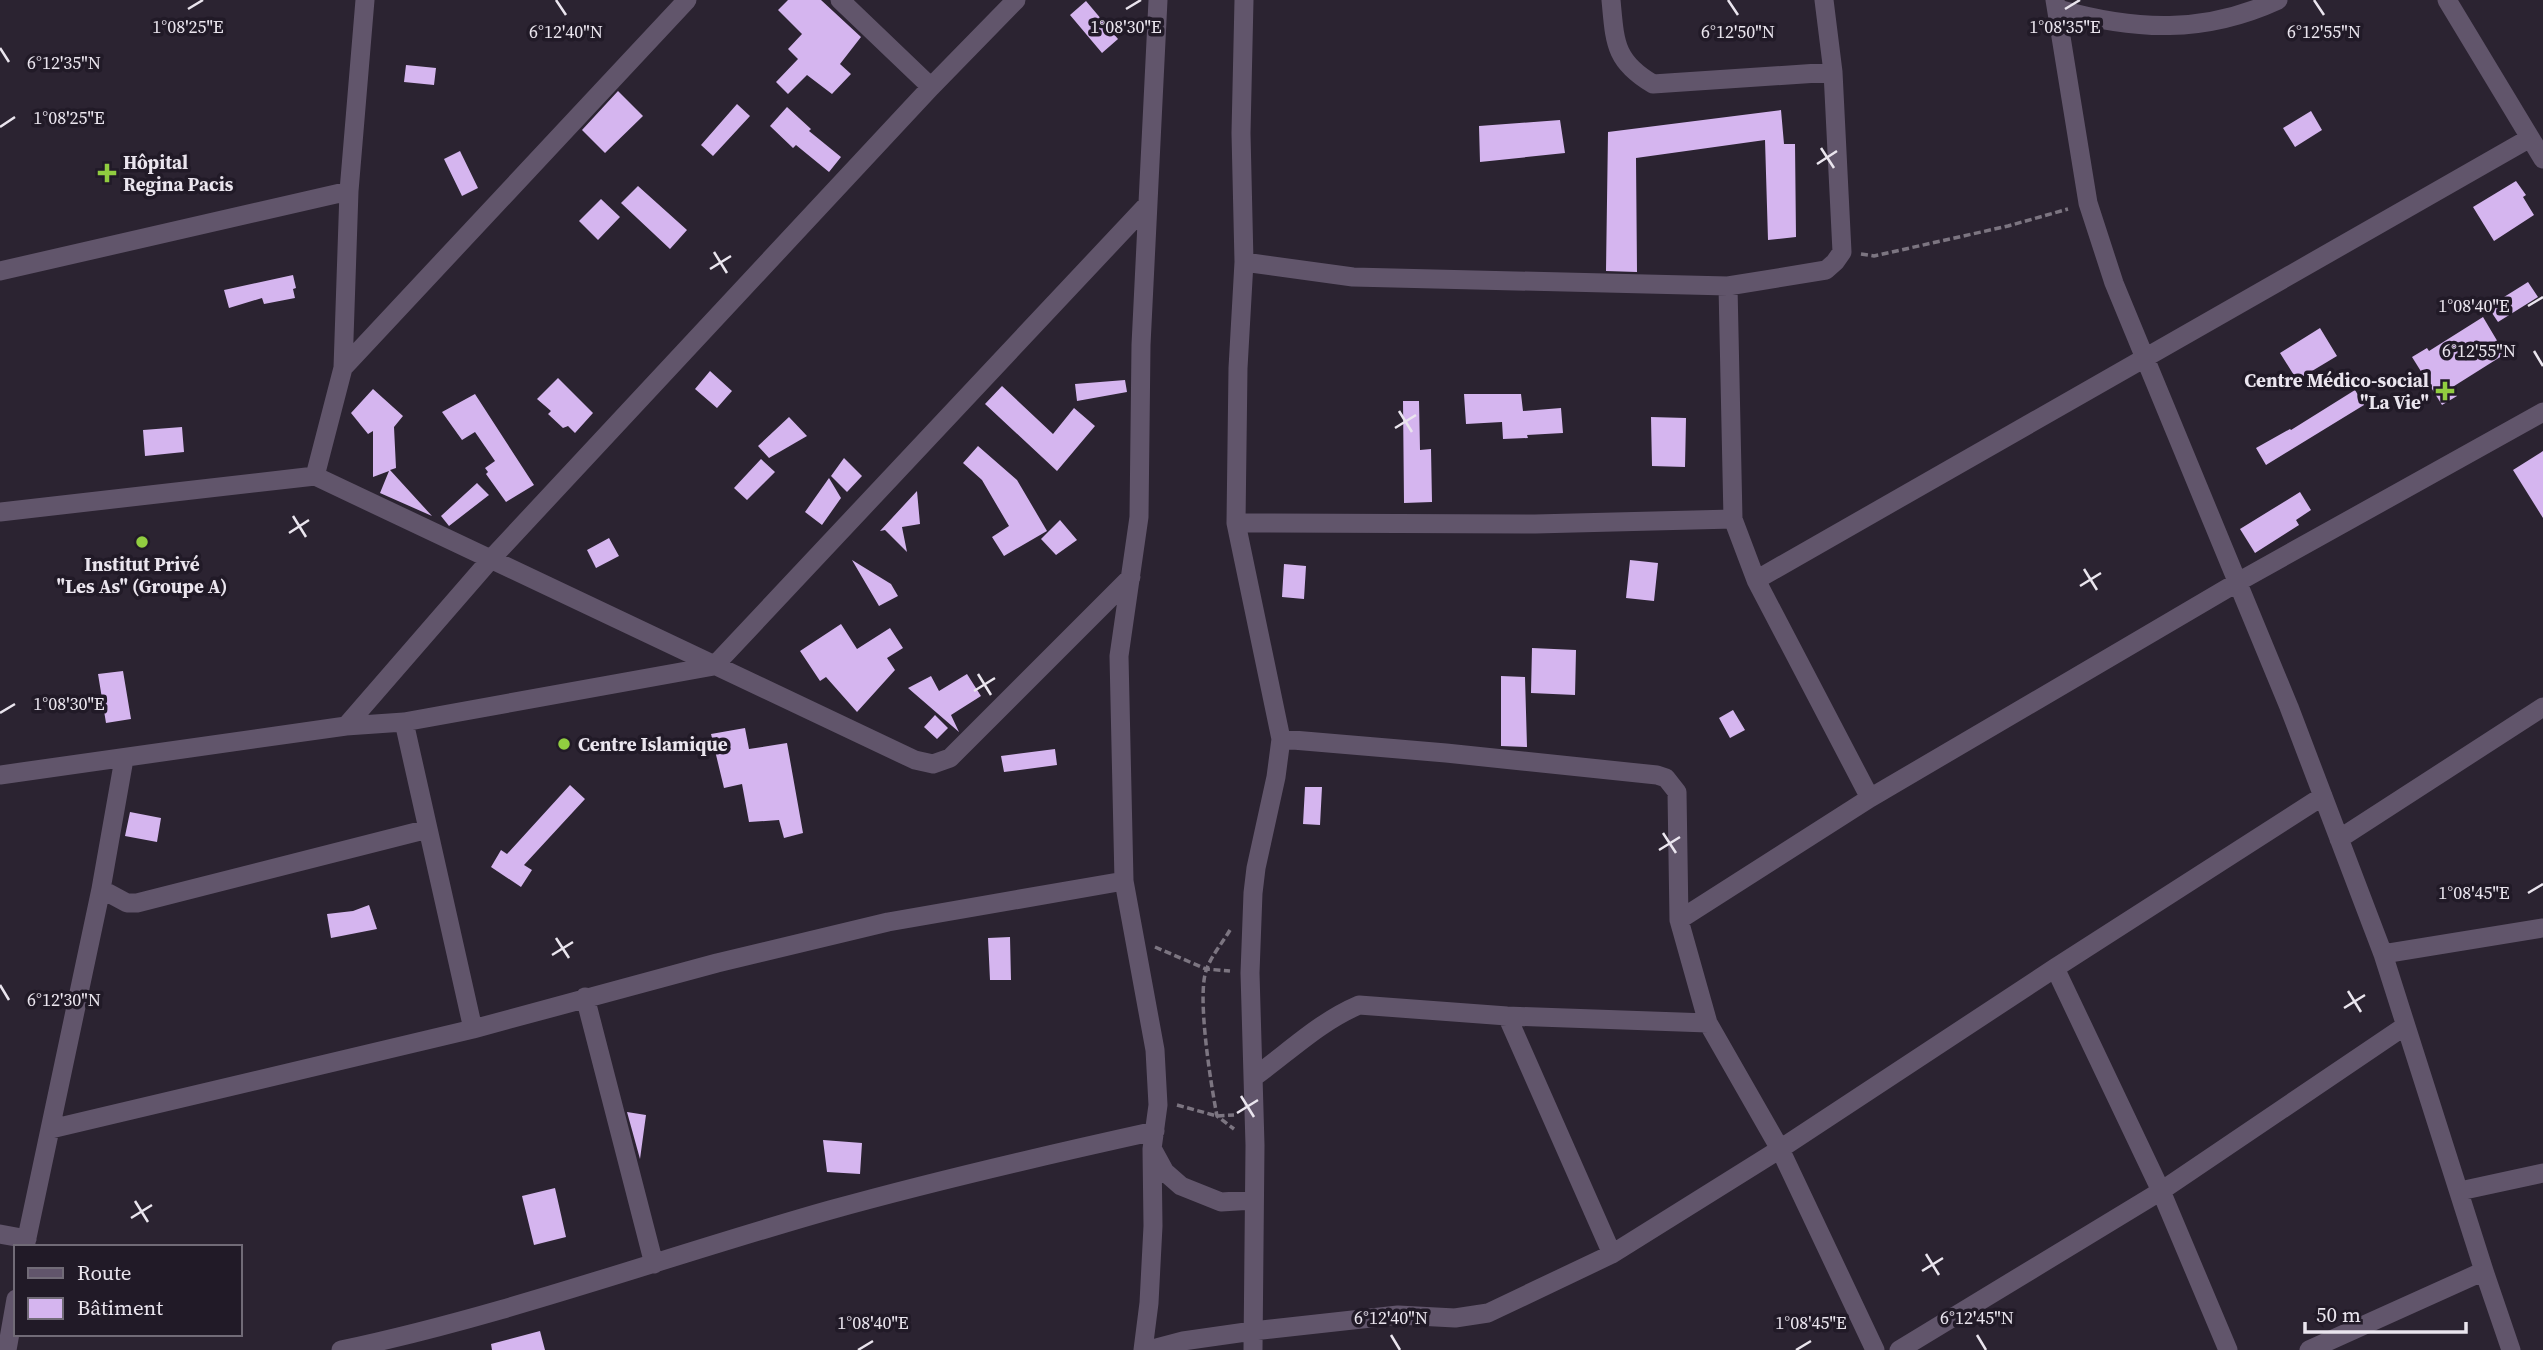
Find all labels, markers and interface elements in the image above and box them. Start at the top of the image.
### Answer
text: 1°08'25"E [152,14,224,39]
text: 1°08'30"E [1090,14,1162,39]
text: 1°08'35"E [2029,14,2101,39]
text: 6°12'40"N [529,19,603,44]
text: 6°12'50"N [1701,19,1775,44]
text: 6°12'55"N [2287,19,2361,44]
text: 6°12'35"N [27,50,101,75]
text: 1°08'25"E [33,105,105,130]
place label: Hôpital Regina Pacis [123,149,234,197]
marker: Hôpital Regina Pacis [97,163,117,183]
text: 1°08'40"E [2438,293,2510,318]
text: 6°12'55"N [2442,338,2516,363]
place label: Centre Médico-social "La Vie" [2244,367,2429,415]
marker: Centre Médico-social "La Vie" [2435,381,2455,401]
marker: Institut Privé "Les As" (Groupe A) [134,534,150,550]
place label: Institut Privé "Les As" (Groupe A) [57,551,227,599]
text: 1°08'30"E [33,691,105,716]
place label: Centre Islamique [578,731,728,757]
marker: Centre Islamique [556,736,572,752]
text: 1°08'45"E [2438,880,2510,905]
text: 6°12'30"N [27,987,101,1012]
legend [14,1245,242,1336]
text: Route [77,1258,132,1287]
scale bar [2305,1290,2466,1334]
text: Bâtiment [77,1293,163,1322]
text: 50 m [2316,1300,2361,1329]
text: 6°12'40"N [1354,1305,1428,1330]
text: 6°12'45"N [1940,1305,2014,1330]
text: 1°08'40"E [837,1310,909,1335]
text: 1°08'45"E [1775,1310,1847,1335]

